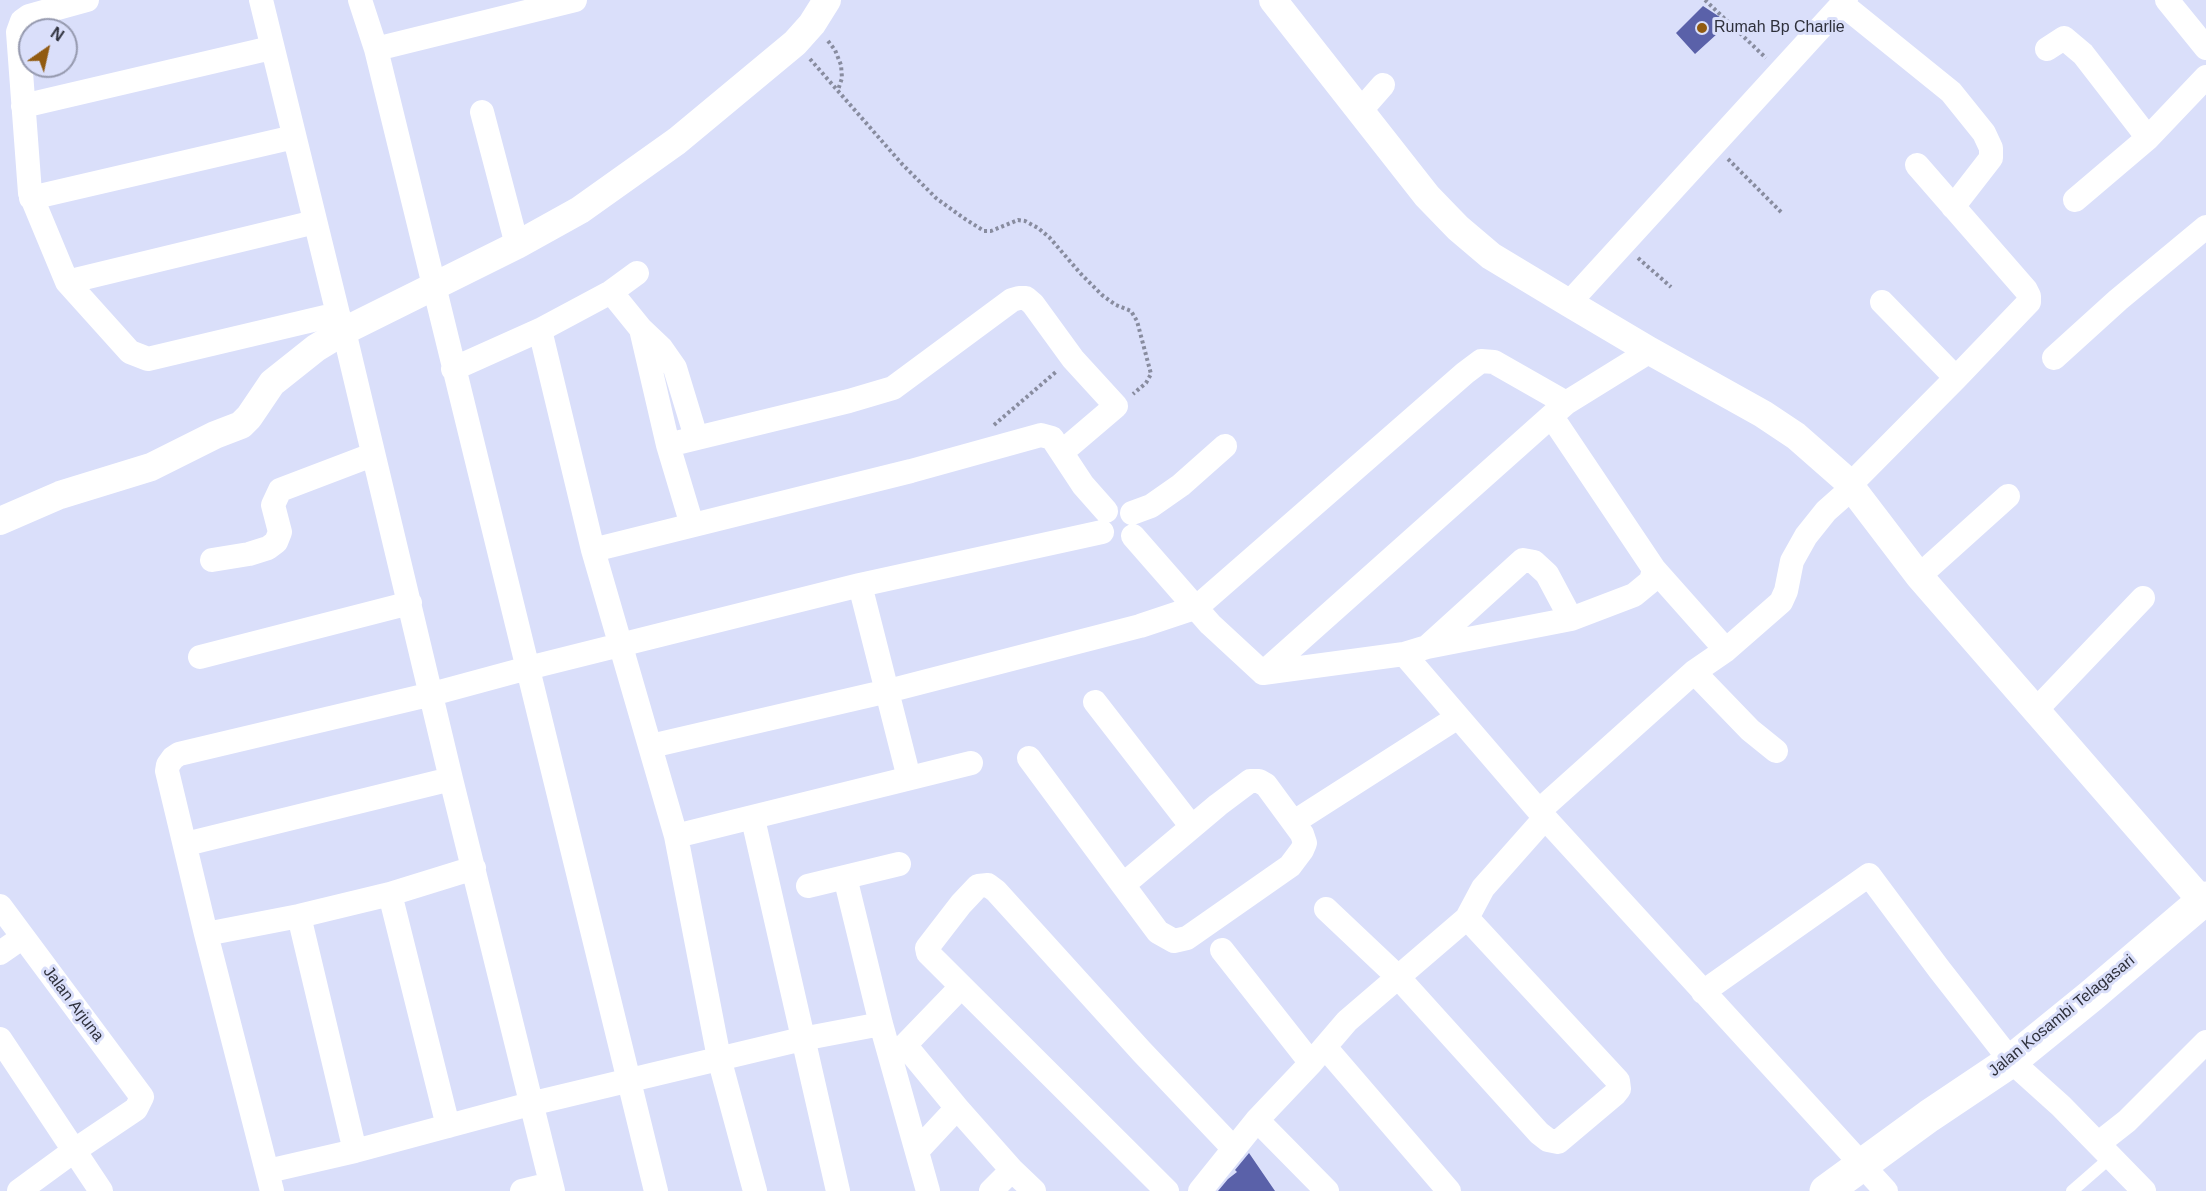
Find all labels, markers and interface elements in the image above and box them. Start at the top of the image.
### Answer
north arrow [18,18,78,78]
place label: Rumah Bp Charlie [1714,18,1845,38]
marker: Rumah Bp Charlie [1695,21,1709,35]
text: N [48,24,67,45]
street label: Jalan Kosambi Telagasari [1985,951,2139,1081]
street label: Jalan Arjuna [39,963,107,1045]

